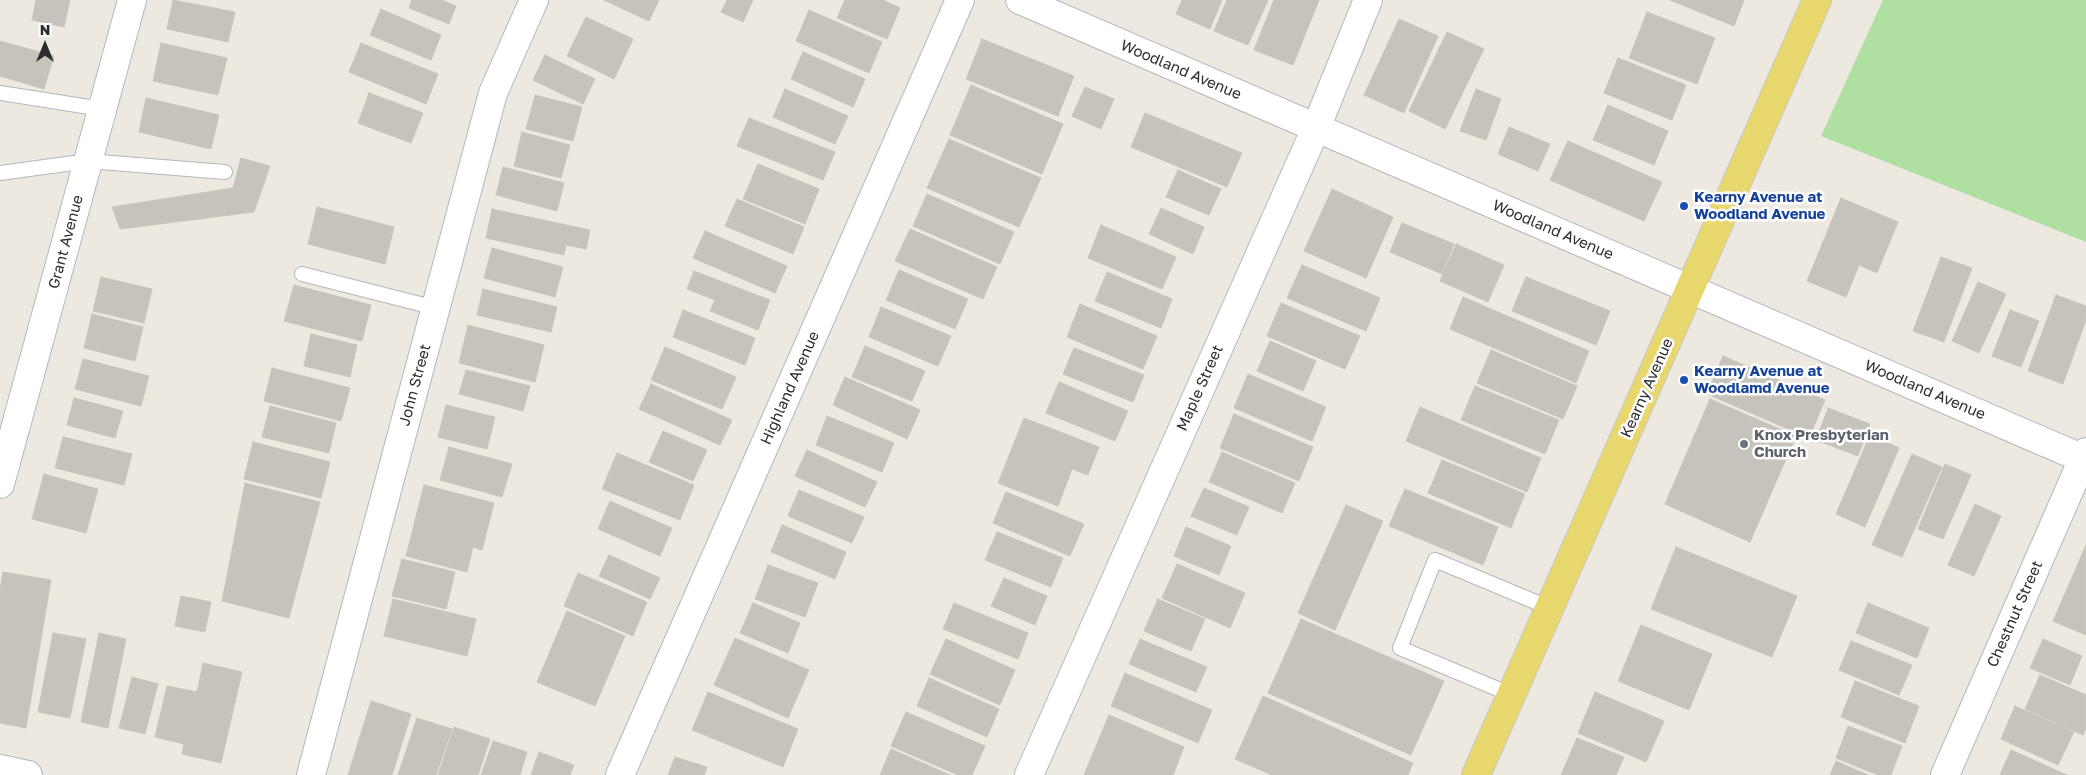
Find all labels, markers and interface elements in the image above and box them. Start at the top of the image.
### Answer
north arrow [20,20,70,70]
text: N [40,21,50,38]
street label: Woodland Avenue [1118,36,1244,104]
place label: Kearny Avenue at Woodland Avenue [1694,188,1825,223]
street label: Grant Avenue [45,193,87,291]
street label: Woodland Avenue [1490,196,1616,264]
marker: Kearny Avenue at Woodland Avenue [1678,200,1690,212]
street label: Highland Avenue [757,328,823,448]
street label: Kearny Avenue [1617,335,1677,441]
street label: John Street [395,342,435,428]
street label: Maple Street [1173,342,1227,434]
street label: Woodland Avenue [1862,356,1988,424]
place label: Kearny Avenue at Woodlamd Avenue [1694,362,1830,397]
marker: Kearny Avenue at Woodlamd Avenue [1678,374,1690,386]
place label: Knox Presbyterian Church [1754,426,1889,461]
marker: Knox Presbyterian Church [1738,438,1750,450]
street label: Chestnut Street [1983,558,2047,670]

